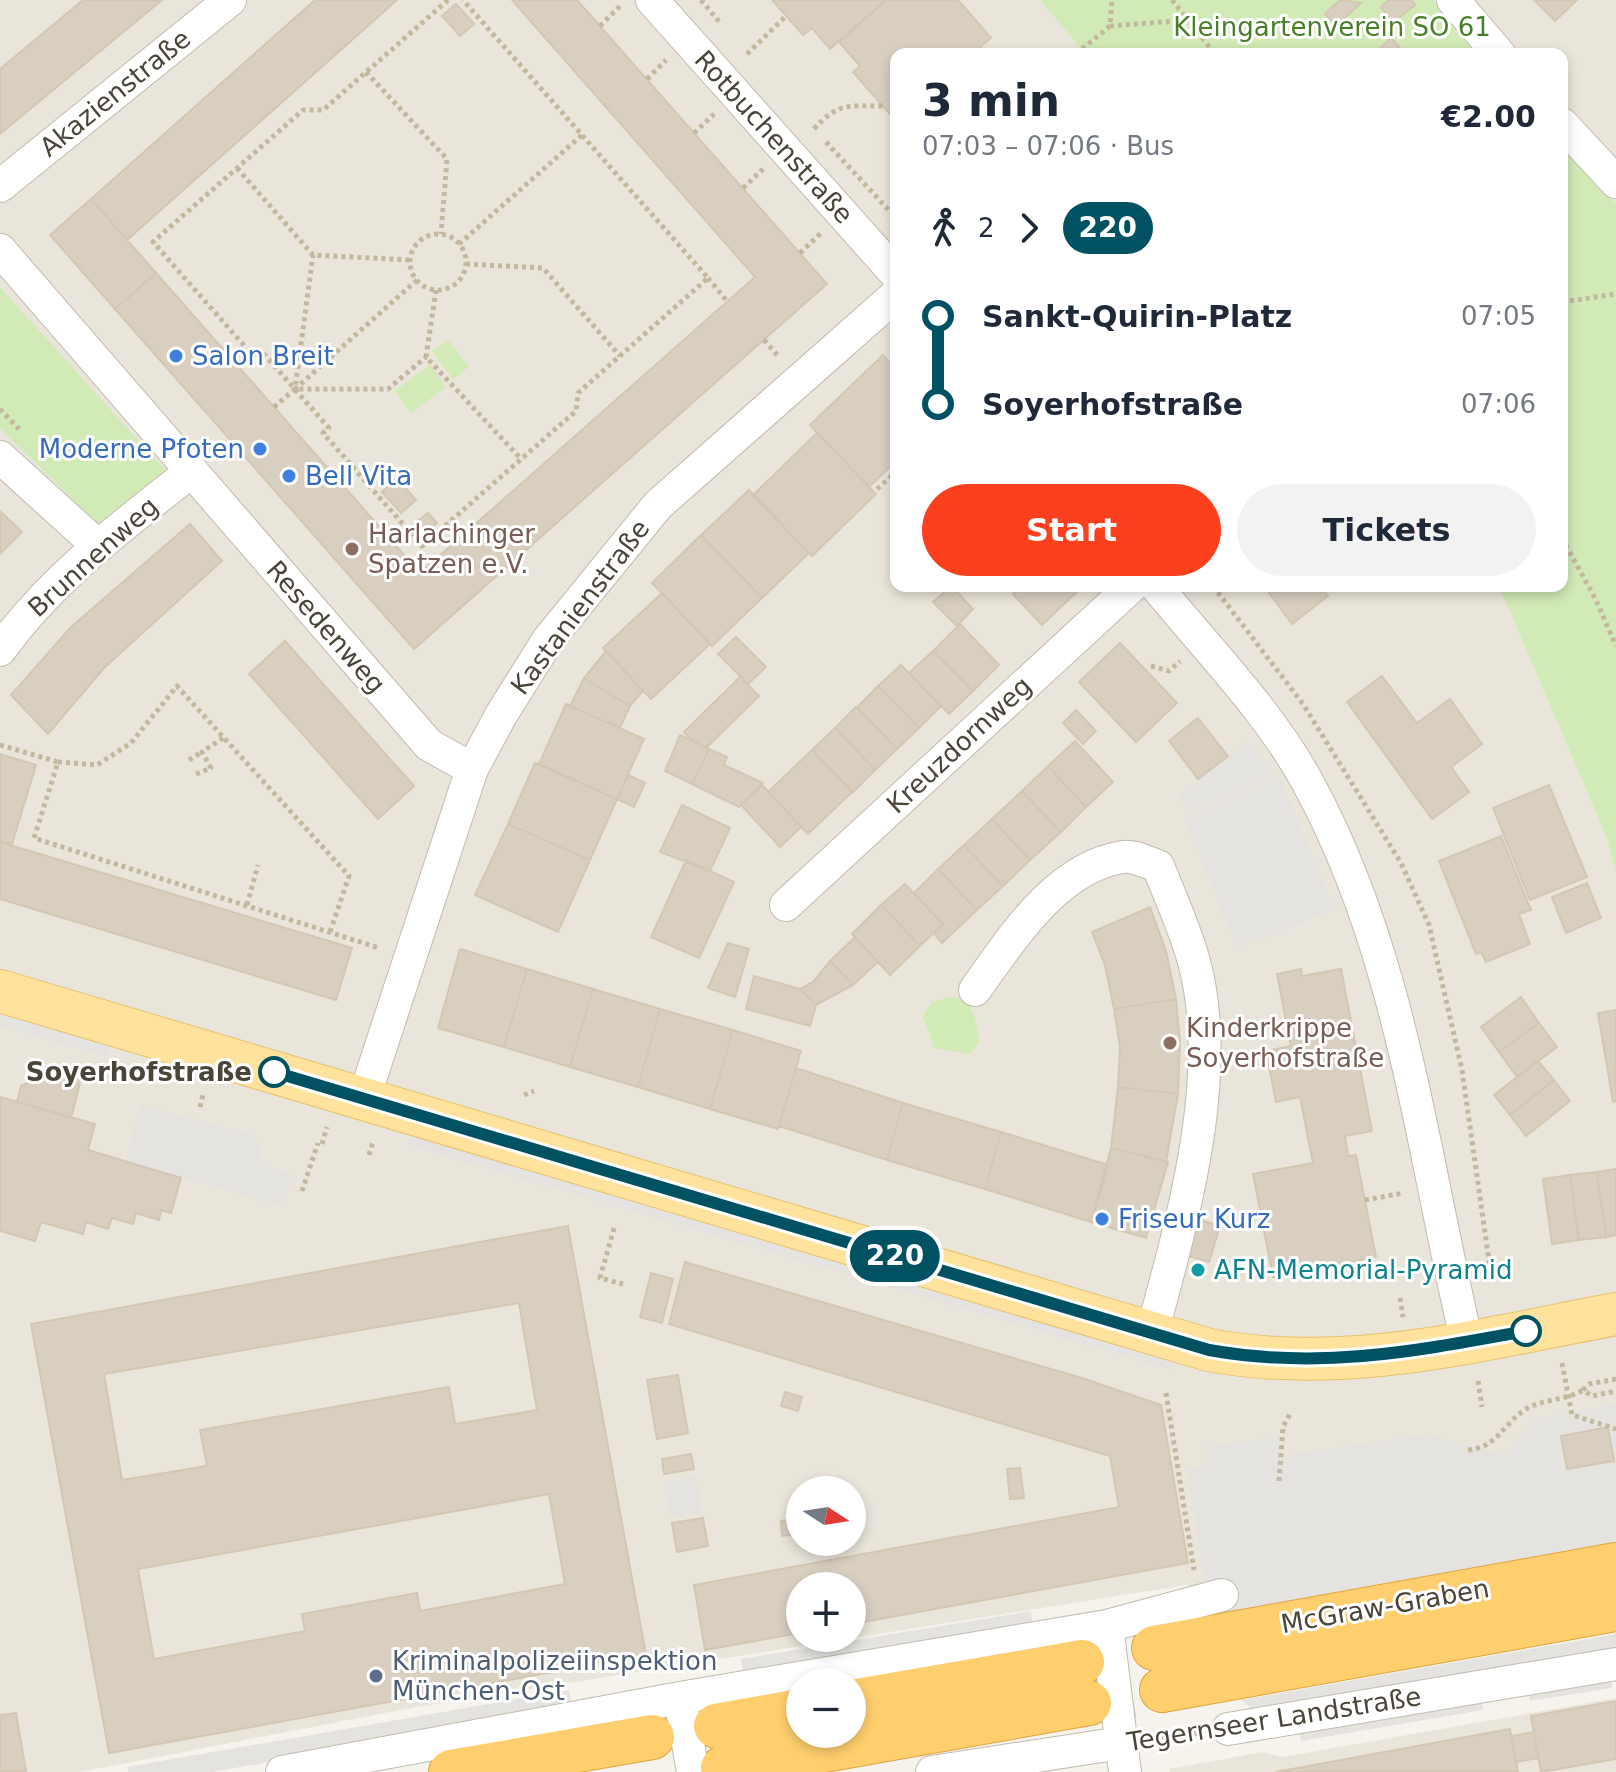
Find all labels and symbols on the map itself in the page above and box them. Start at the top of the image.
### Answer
park label: Kleingartenverein SO 61 [1173,12,1491,42]
street label: Akazienstraße [34,23,196,163]
street label: Rotbuchenstraße [689,44,859,230]
place label: Salon Breit [192,341,334,371]
marker: Salon Breit [167,347,185,365]
place label: Moderne Pfoten [39,434,244,464]
marker: Moderne Pfoten [251,440,269,458]
place label: Bell Vita [305,461,412,491]
marker: Bell Vita [280,467,298,485]
street label: Brunnenweg [22,491,164,623]
street label: Kastanienstraße [504,514,656,700]
place label: Harlachinger Spatzen e.V. [368,519,535,579]
marker: Harlachinger Spatzen e.V. [343,540,361,558]
street label: Resedenweg [260,555,392,699]
street label: Kreuzdornweg [881,671,1037,819]
place label: Kinderkrippe Soyerhofstraße [1186,1013,1384,1073]
marker: Kinderkrippe Soyerhofstraße [1161,1034,1179,1052]
place label: Soyerhofstraße [26,1057,252,1087]
marker: Soyerhofstraße [259,1057,289,1087]
place label: Friseur Kurz [1118,1204,1271,1234]
marker: Friseur Kurz [1093,1210,1111,1228]
line badge: 220 [849,1230,941,1282]
place label: AFN-Memorial-Pyramid [1214,1255,1512,1285]
marker: AFN-Memorial-Pyramid [1189,1261,1207,1279]
unlabelled marker [1511,1316,1541,1346]
north arrow [786,1476,866,1556]
street label: McGraw-Graben [1279,1573,1491,1639]
place label: Kriminalpolizeiinspektion München-Ost [392,1646,717,1706]
marker: Kriminalpolizeiinspektion München-Ost [367,1667,385,1685]
street label: Tegernseer Landstraße [1124,1681,1423,1757]

